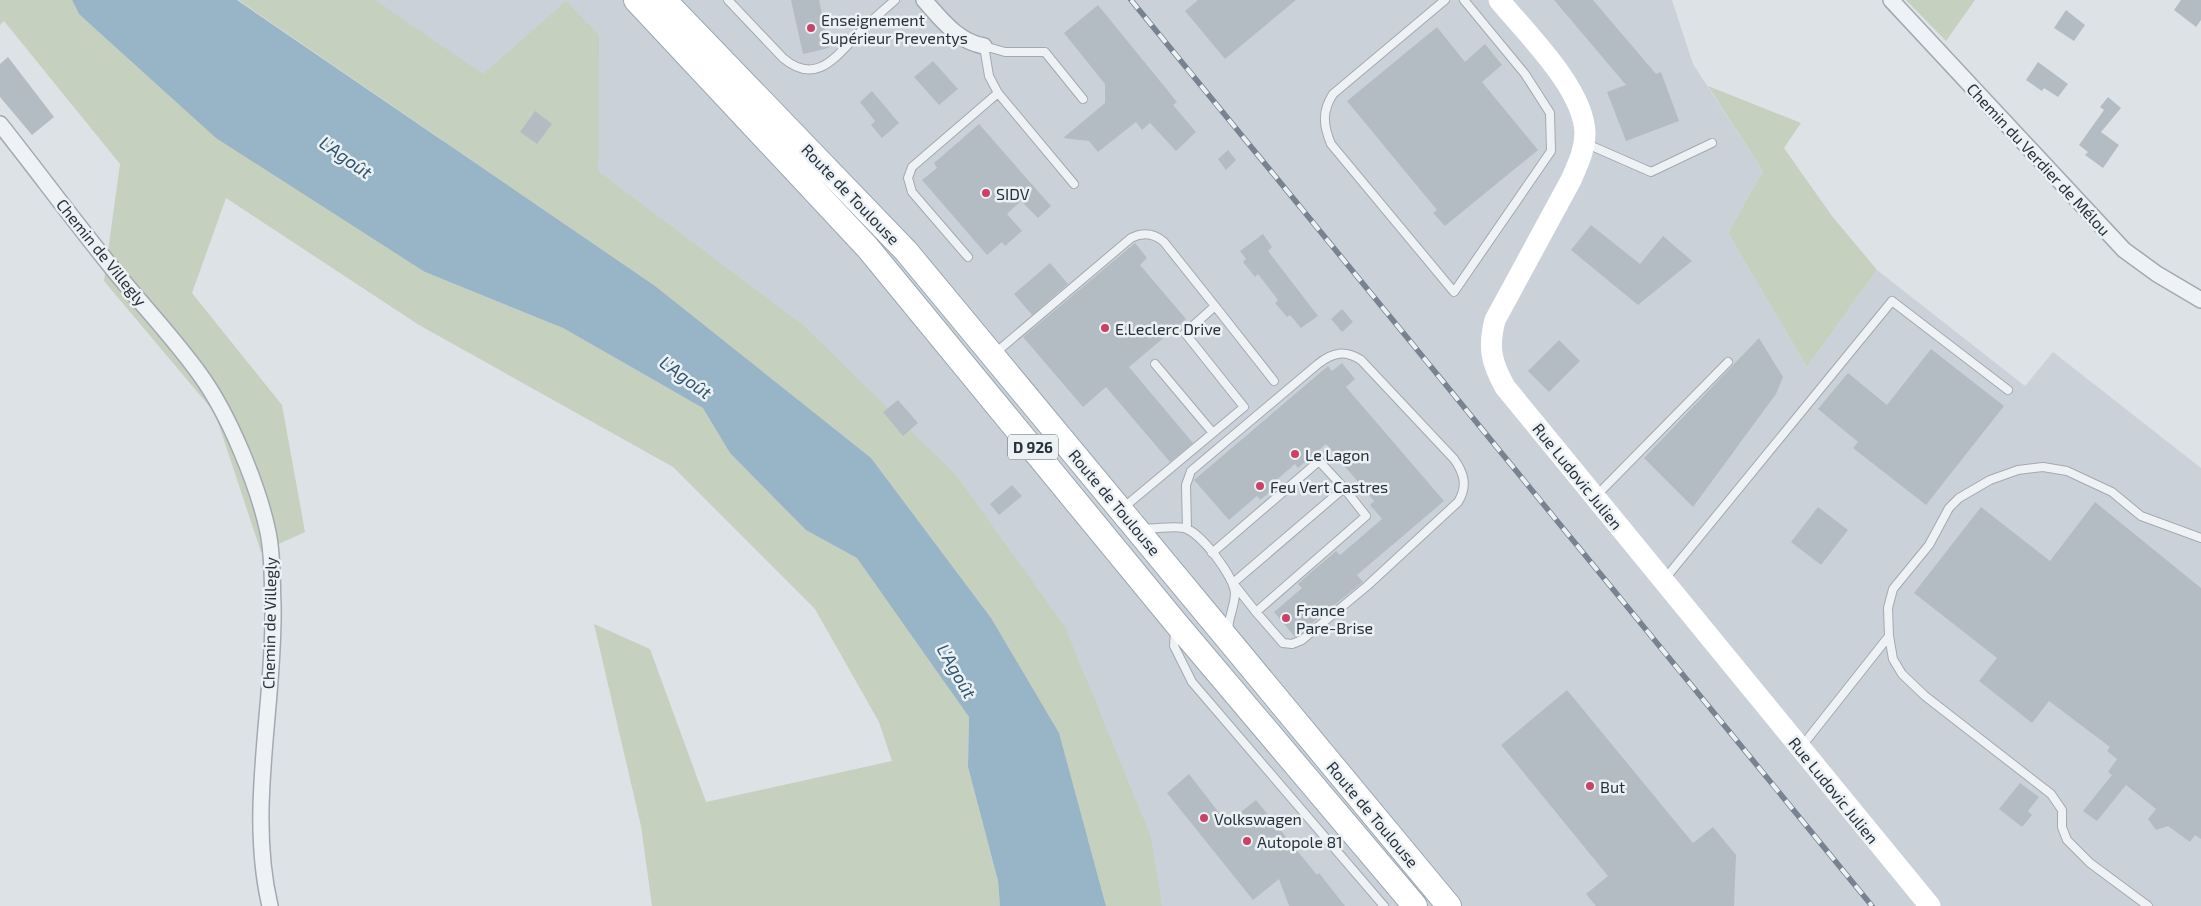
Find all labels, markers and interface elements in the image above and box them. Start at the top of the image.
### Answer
place label: Enseignement Supérieur Preventys [821,10,968,47]
marker: Enseignement Supérieur Preventys [805,22,817,34]
street label: Chemin du Verdier de Mélou [1963,79,2115,239]
water label: L'Agoût [315,131,377,183]
street label: Route de Toulouse [798,140,904,248]
place label: SIDV [996,184,1030,203]
marker: SIDV [980,187,992,199]
street label: Chemin de Villegly [53,195,151,310]
place label: E.Leclerc Drive [1115,319,1221,338]
marker: E.Leclerc Drive [1099,322,1111,334]
water label: L'Agoût [656,351,717,403]
street label: Rue Ludovic Julien [1529,419,1627,533]
road number: D 926 [1008,434,1058,460]
street label: Route de Toulouse [1065,445,1165,559]
place label: Le Lagon [1305,445,1370,464]
marker: Le Lagon [1289,448,1301,460]
place label: Feu Vert Castres [1270,477,1388,496]
marker: Feu Vert Castres [1254,480,1266,492]
street label: Chemin de Villegly [258,556,280,689]
place label: France Pare-Brise [1296,600,1373,637]
marker: France Pare-Brise [1280,612,1292,624]
water label: L'Agoût [933,640,981,702]
street label: Rue Ludovic Julien [1785,733,1883,847]
street label: Route de Toulouse [1323,757,1423,871]
place label: But [1600,777,1625,796]
marker: But [1584,780,1596,792]
place label: Volkswagen [1214,809,1302,828]
marker: Volkswagen [1198,812,1210,824]
place label: Autopole 81 [1257,832,1343,851]
marker: Autopole 81 [1241,835,1253,847]

